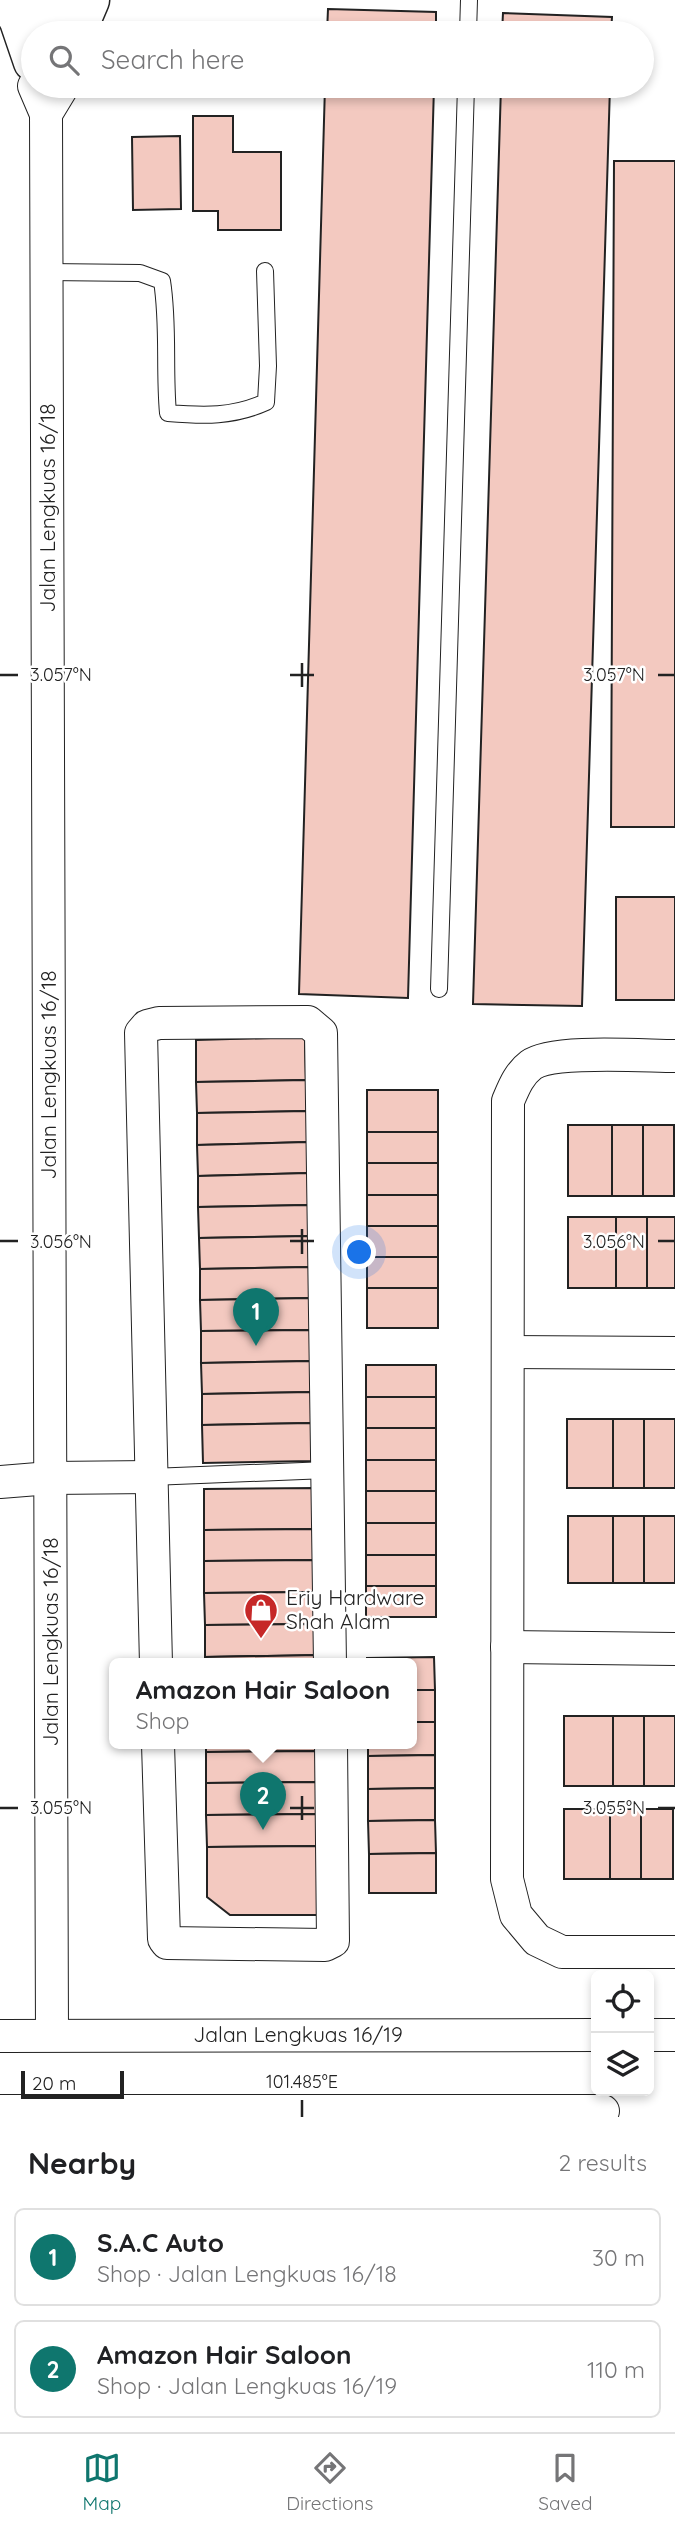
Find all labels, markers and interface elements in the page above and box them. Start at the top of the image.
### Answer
search box [21,21,654,98]
icon: search [45,41,83,79]
text: Search here [101,43,245,76]
street label: Jalan Lengkuas 16/18 [34,404,60,612]
text: 3.057°N [30,663,92,686]
text: 3.057°N [583,663,645,686]
street label: Jalan Lengkuas 16/18 [35,971,61,1179]
text: 3.056°N [30,1230,92,1253]
text: 3.056°N [583,1230,645,1253]
your location [342,1235,376,1269]
pin: 1 [233,1288,279,1346]
street label: Jalan Lengkuas 16/18 [37,1538,63,1746]
place label: Eriy Hardware Shah Alam [286,1584,424,1634]
shop icon: Eriy Hardware Shah Alam [242,1591,280,1640]
popup [109,1658,417,1749]
text: Amazon Hair Saloon [136,1673,390,1706]
text: Shop [136,1706,190,1735]
pin: 2 [240,1772,286,1830]
text: 3.055°N [30,1796,92,1819]
text: 3.055°N [583,1796,645,1819]
map controls [591,1970,654,2096]
button: locate [591,1970,654,2033]
street label: Jalan Lengkuas 16/19 [193,2021,403,2047]
button: layers [591,2033,654,2096]
scale bar [21,2068,124,2100]
text: 101.485°E [266,2070,338,2093]
text: 20 m [32,2071,76,2095]
text: Nearby [28,2144,136,2182]
text: 2 results [558,2148,647,2177]
text: S.A.C Auto [97,2226,224,2259]
text: 1 [49,2243,57,2272]
text: 30 m [592,2243,645,2272]
text: Shop · Jalan Lengkuas 16/18 [97,2259,397,2288]
text: Amazon Hair Saloon [97,2338,352,2371]
text: 2 [46,2355,60,2384]
text: 110 m [587,2355,645,2384]
text: Shop · Jalan Lengkuas 16/19 [97,2371,397,2400]
tab: Map [83,2449,121,2515]
tab: Directions [286,2449,373,2515]
tab: Saved [538,2449,593,2515]

